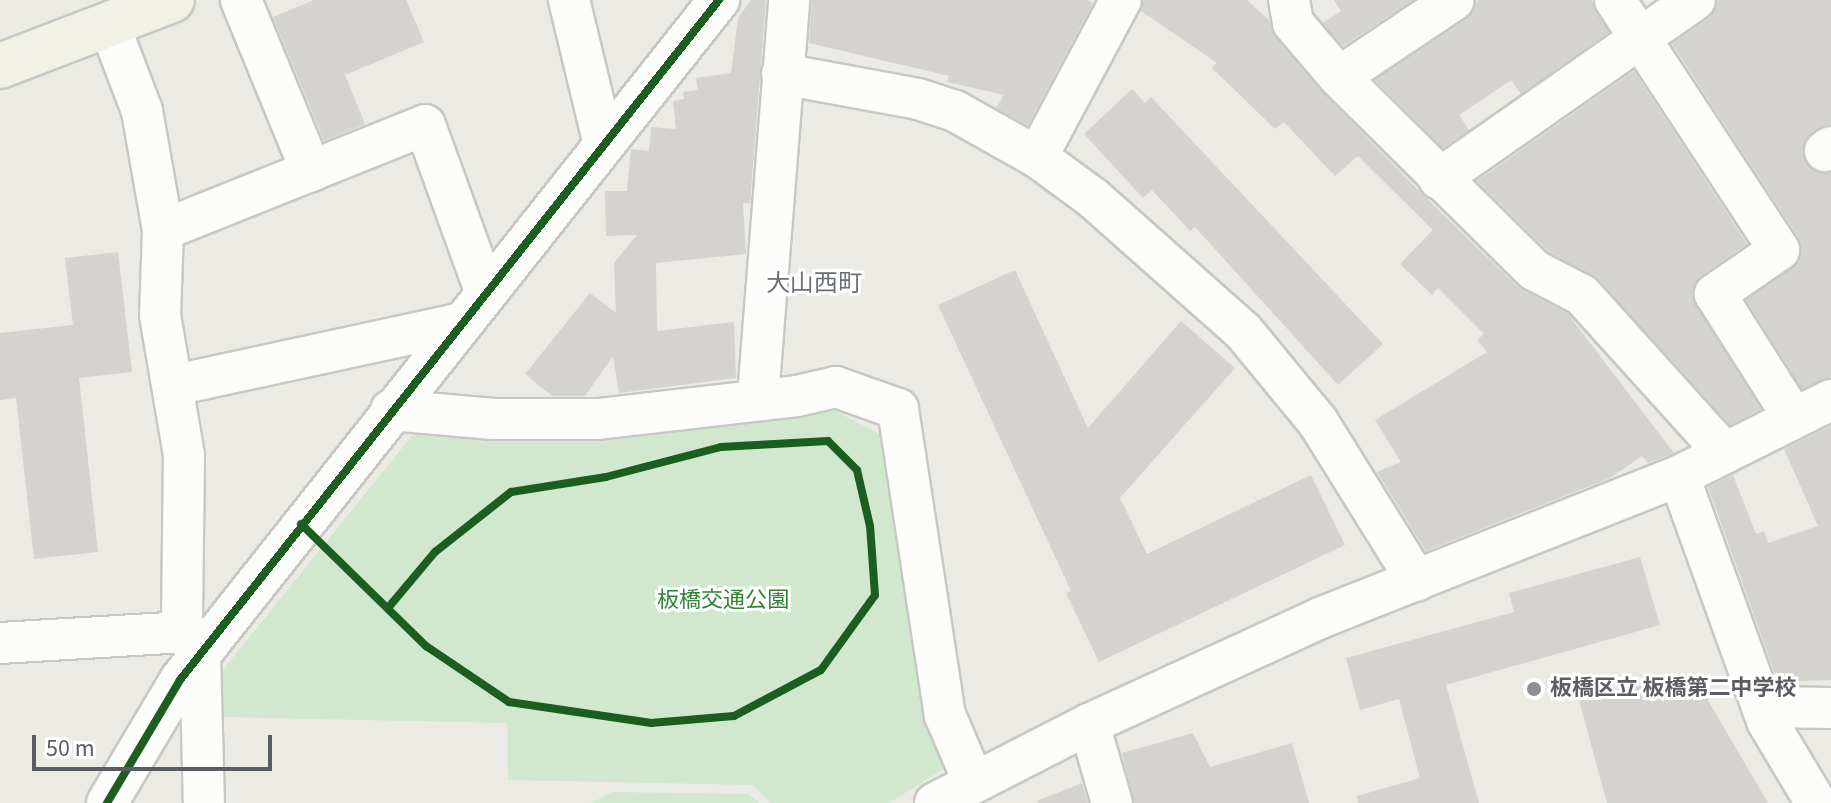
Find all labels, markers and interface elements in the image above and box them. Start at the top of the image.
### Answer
district label: 大山西町 [766,270,862,298]
park label: 板橋交通公園 [657,588,789,614]
place label: 板橋区立 板橋第二中学校 [1550,676,1796,702]
marker: 板橋区立 板橋第二中学校 [1525,680,1543,698]
scale bar [36,719,276,769]
text: 50 m [46,731,95,766]

